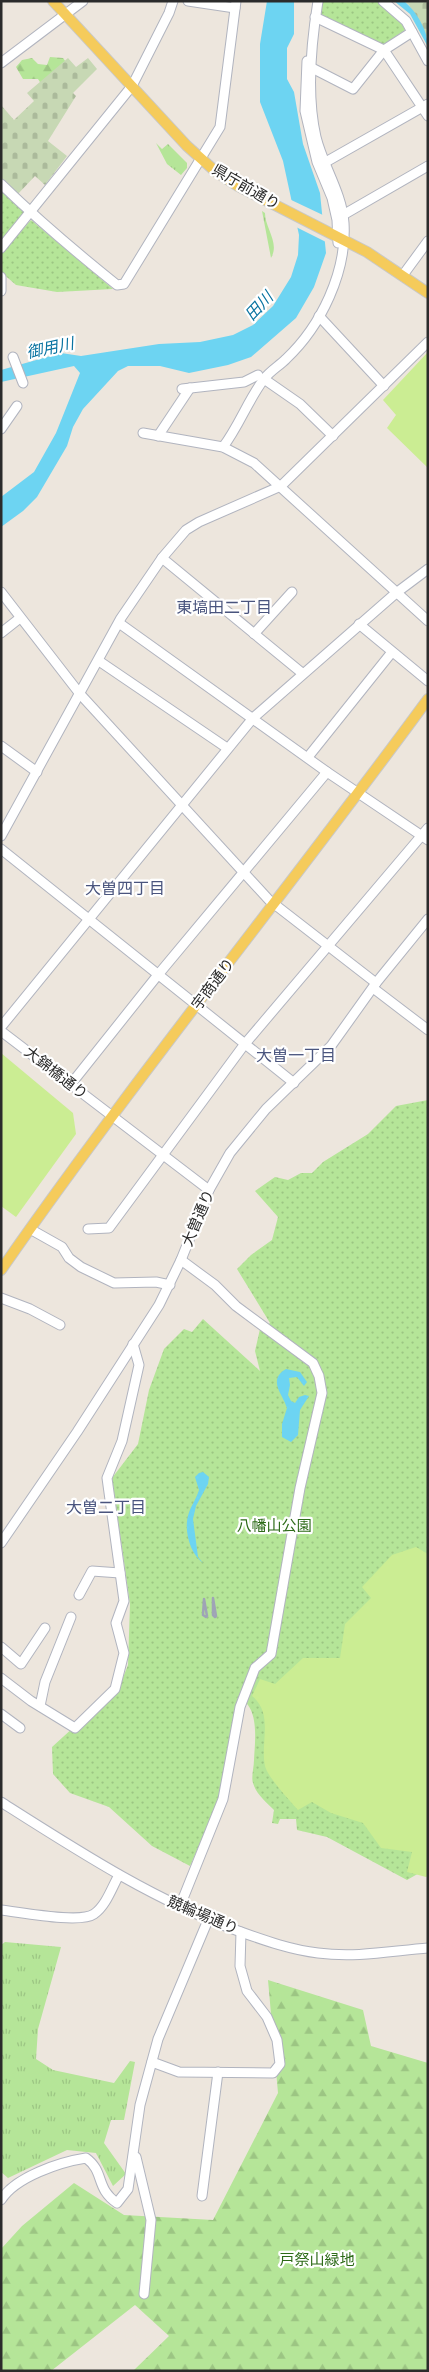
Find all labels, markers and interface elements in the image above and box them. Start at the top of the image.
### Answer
street label: 県庁前通り [209,160,283,214]
water label: 田川 [241,286,278,324]
water label: 御用川 [25,333,77,362]
district label: 東塙田二丁目 [176,598,272,617]
district label: 大曽四丁目 [85,879,165,898]
street label: 宇商通り [188,955,238,1013]
street label: 大錦橋通り [21,1043,91,1103]
district label: 大曽一丁目 [256,1046,336,1065]
street label: 大曽通り [178,1187,218,1249]
district label: 大曽二丁目 [66,1498,146,1517]
park label: 八幡山公園 [236,1517,312,1535]
street label: 競輪場通り [165,1892,241,1938]
park label: 戸祭山緑地 [279,2251,355,2269]

